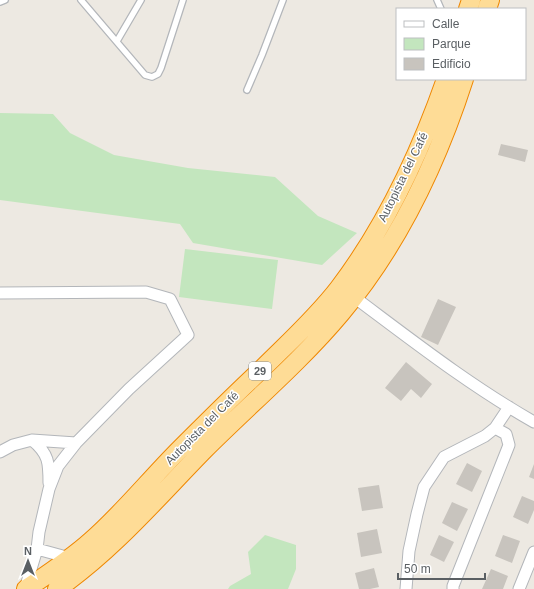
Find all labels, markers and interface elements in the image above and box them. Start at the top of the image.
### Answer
legend [396,8,526,80]
text: Calle [432,17,460,31]
text: Parque [432,37,471,51]
text: Edificio [432,57,471,71]
street label: Autopista del Café [375,130,431,224]
road number: 29 [249,362,271,380]
street label: Autopista del Café [162,388,242,468]
north arrow [8,541,48,581]
text: N [24,545,32,557]
scale bar [398,555,485,581]
text: 50 m [404,562,431,576]

